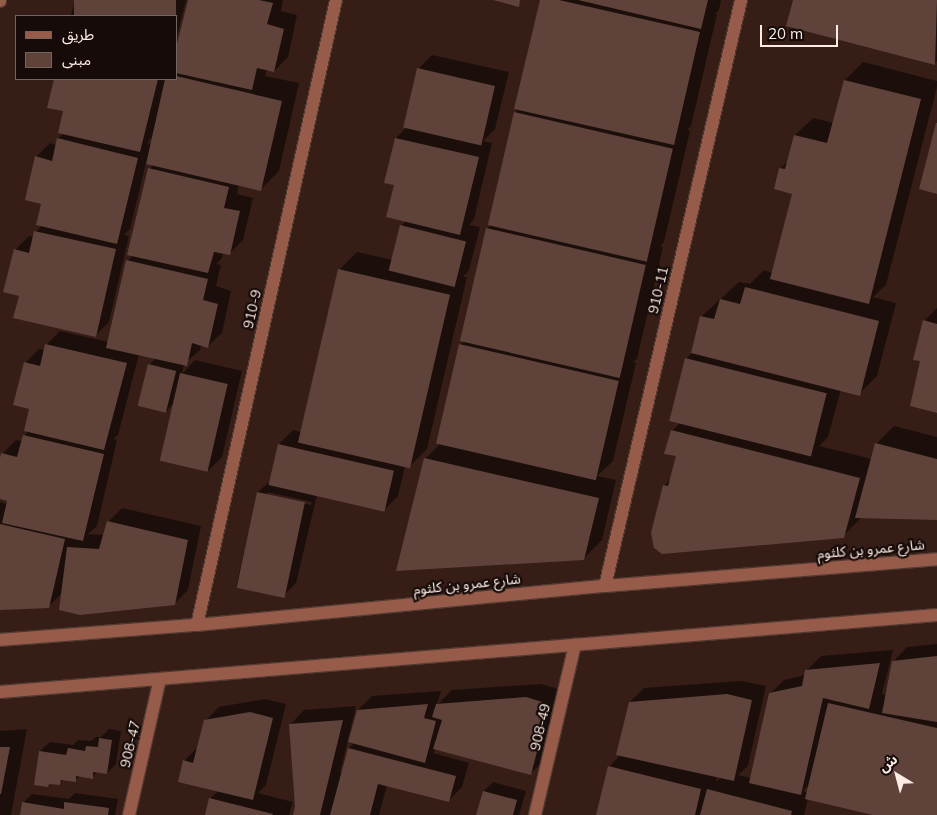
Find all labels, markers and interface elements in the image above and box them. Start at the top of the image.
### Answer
legend [15,15,178,80]
scale bar [762,15,840,47]
text: 20 m [768,24,803,43]
text: طريق [62,25,94,44]
text: مبنى [62,50,91,69]
street label: 910-11 [644,265,672,315]
street label: 910-9 [239,288,265,330]
street label: شارع عمرو بن كلثوم [817,536,925,562]
street label: شارع عمرو بن كلثوم [413,570,521,598]
street label: 908-49 [526,702,554,752]
street label: 908-47 [116,719,144,769]
north arrow [872,750,922,800]
text: ش [875,750,901,776]

